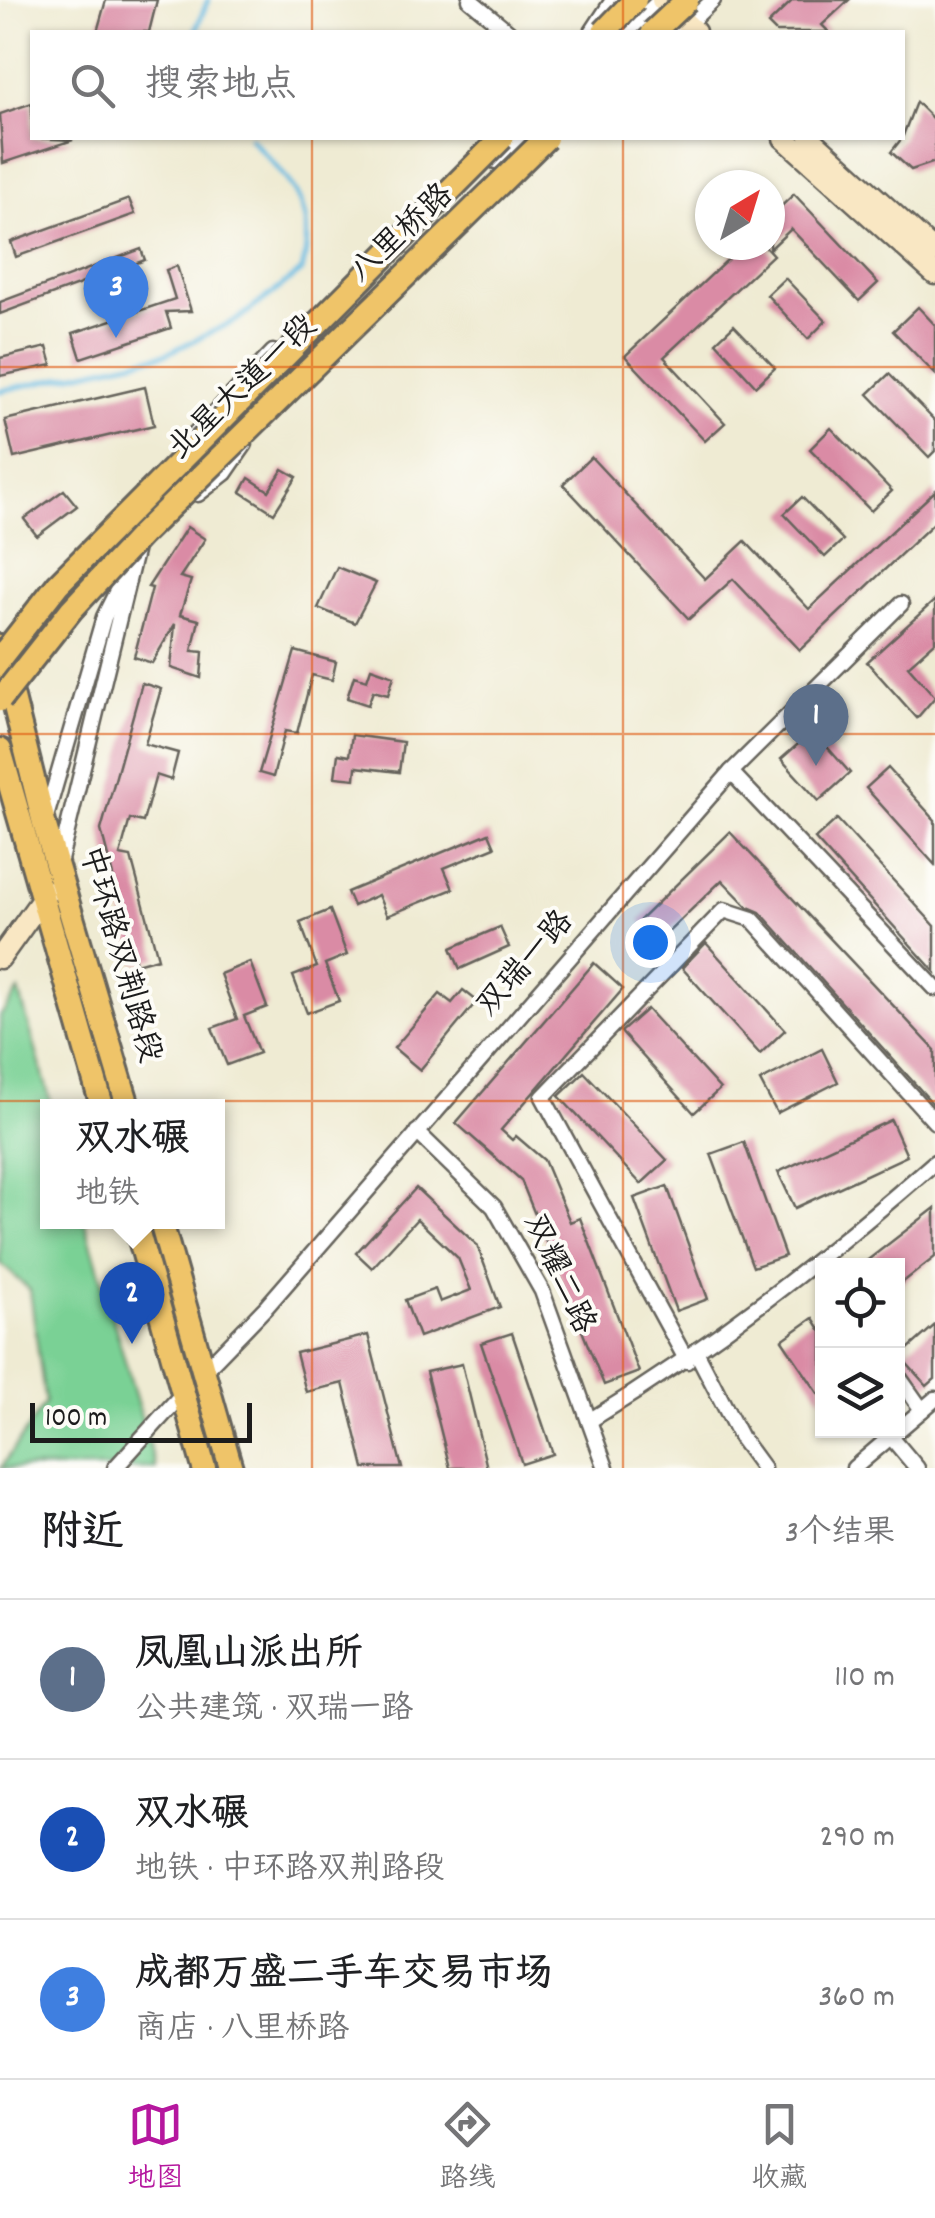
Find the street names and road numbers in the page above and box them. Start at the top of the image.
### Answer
street label: 八里桥路 [341,175,465,295]
street label: 北星大道一段 [159,306,329,472]
street label: 中环路双荆路段 [65,841,171,1069]
street label: 双瑞一路 [468,902,586,1028]
street label: 双耀二路 [509,1207,605,1343]

